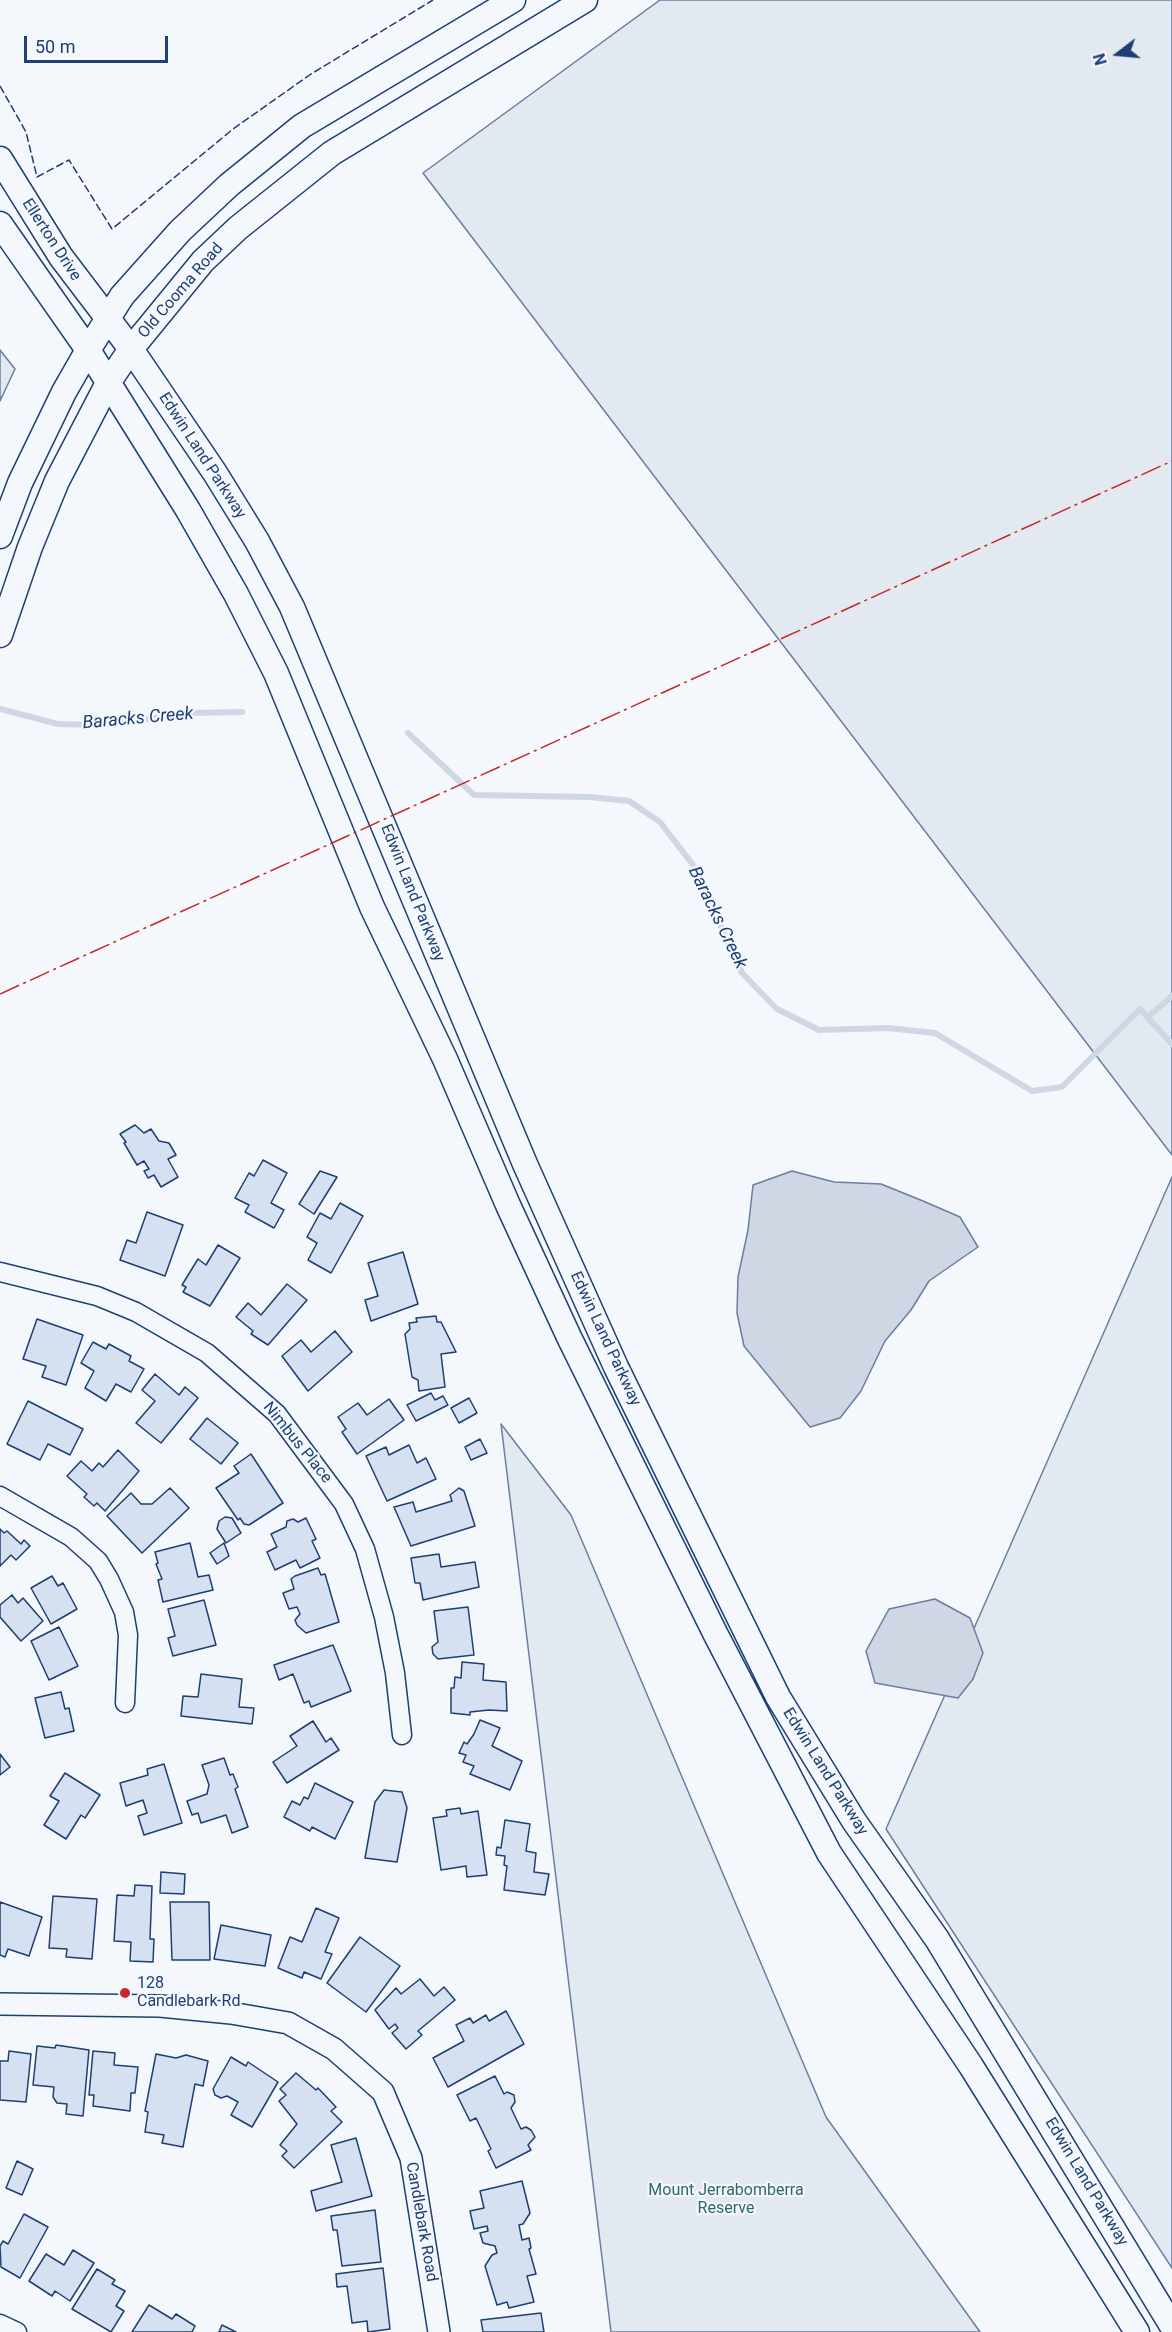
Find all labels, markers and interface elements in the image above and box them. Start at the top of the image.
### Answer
scale bar [27,24,171,62]
north arrow [1088,24,1148,84]
text: 50 m [35,36,75,57]
text: N [1090,51,1111,67]
street label: Ellerton Drive [17,195,85,285]
street label: Old Cooma Road [134,239,228,343]
street label: Edwin Land Parkway [154,389,250,523]
water label: Baracks Creek [82,703,194,735]
street label: Edwin Land Parkway [376,822,448,964]
water label: Baracks Creek [683,863,751,973]
street label: Edwin Land Parkway [565,1269,645,1409]
street label: Nimbus Place [258,1399,336,1487]
street label: Edwin Land Parkway [778,1705,872,1839]
place label: 128 Candlebark Rd [137,1974,240,2012]
marker: 128 Candlebark Rd [118,1986,132,2000]
street label: Edwin Land Parkway [1040,2114,1132,2250]
street label: Candlebark Road [401,2161,441,2283]
park label: Mount Jerrabomberra Reserve [648,2181,804,2219]

